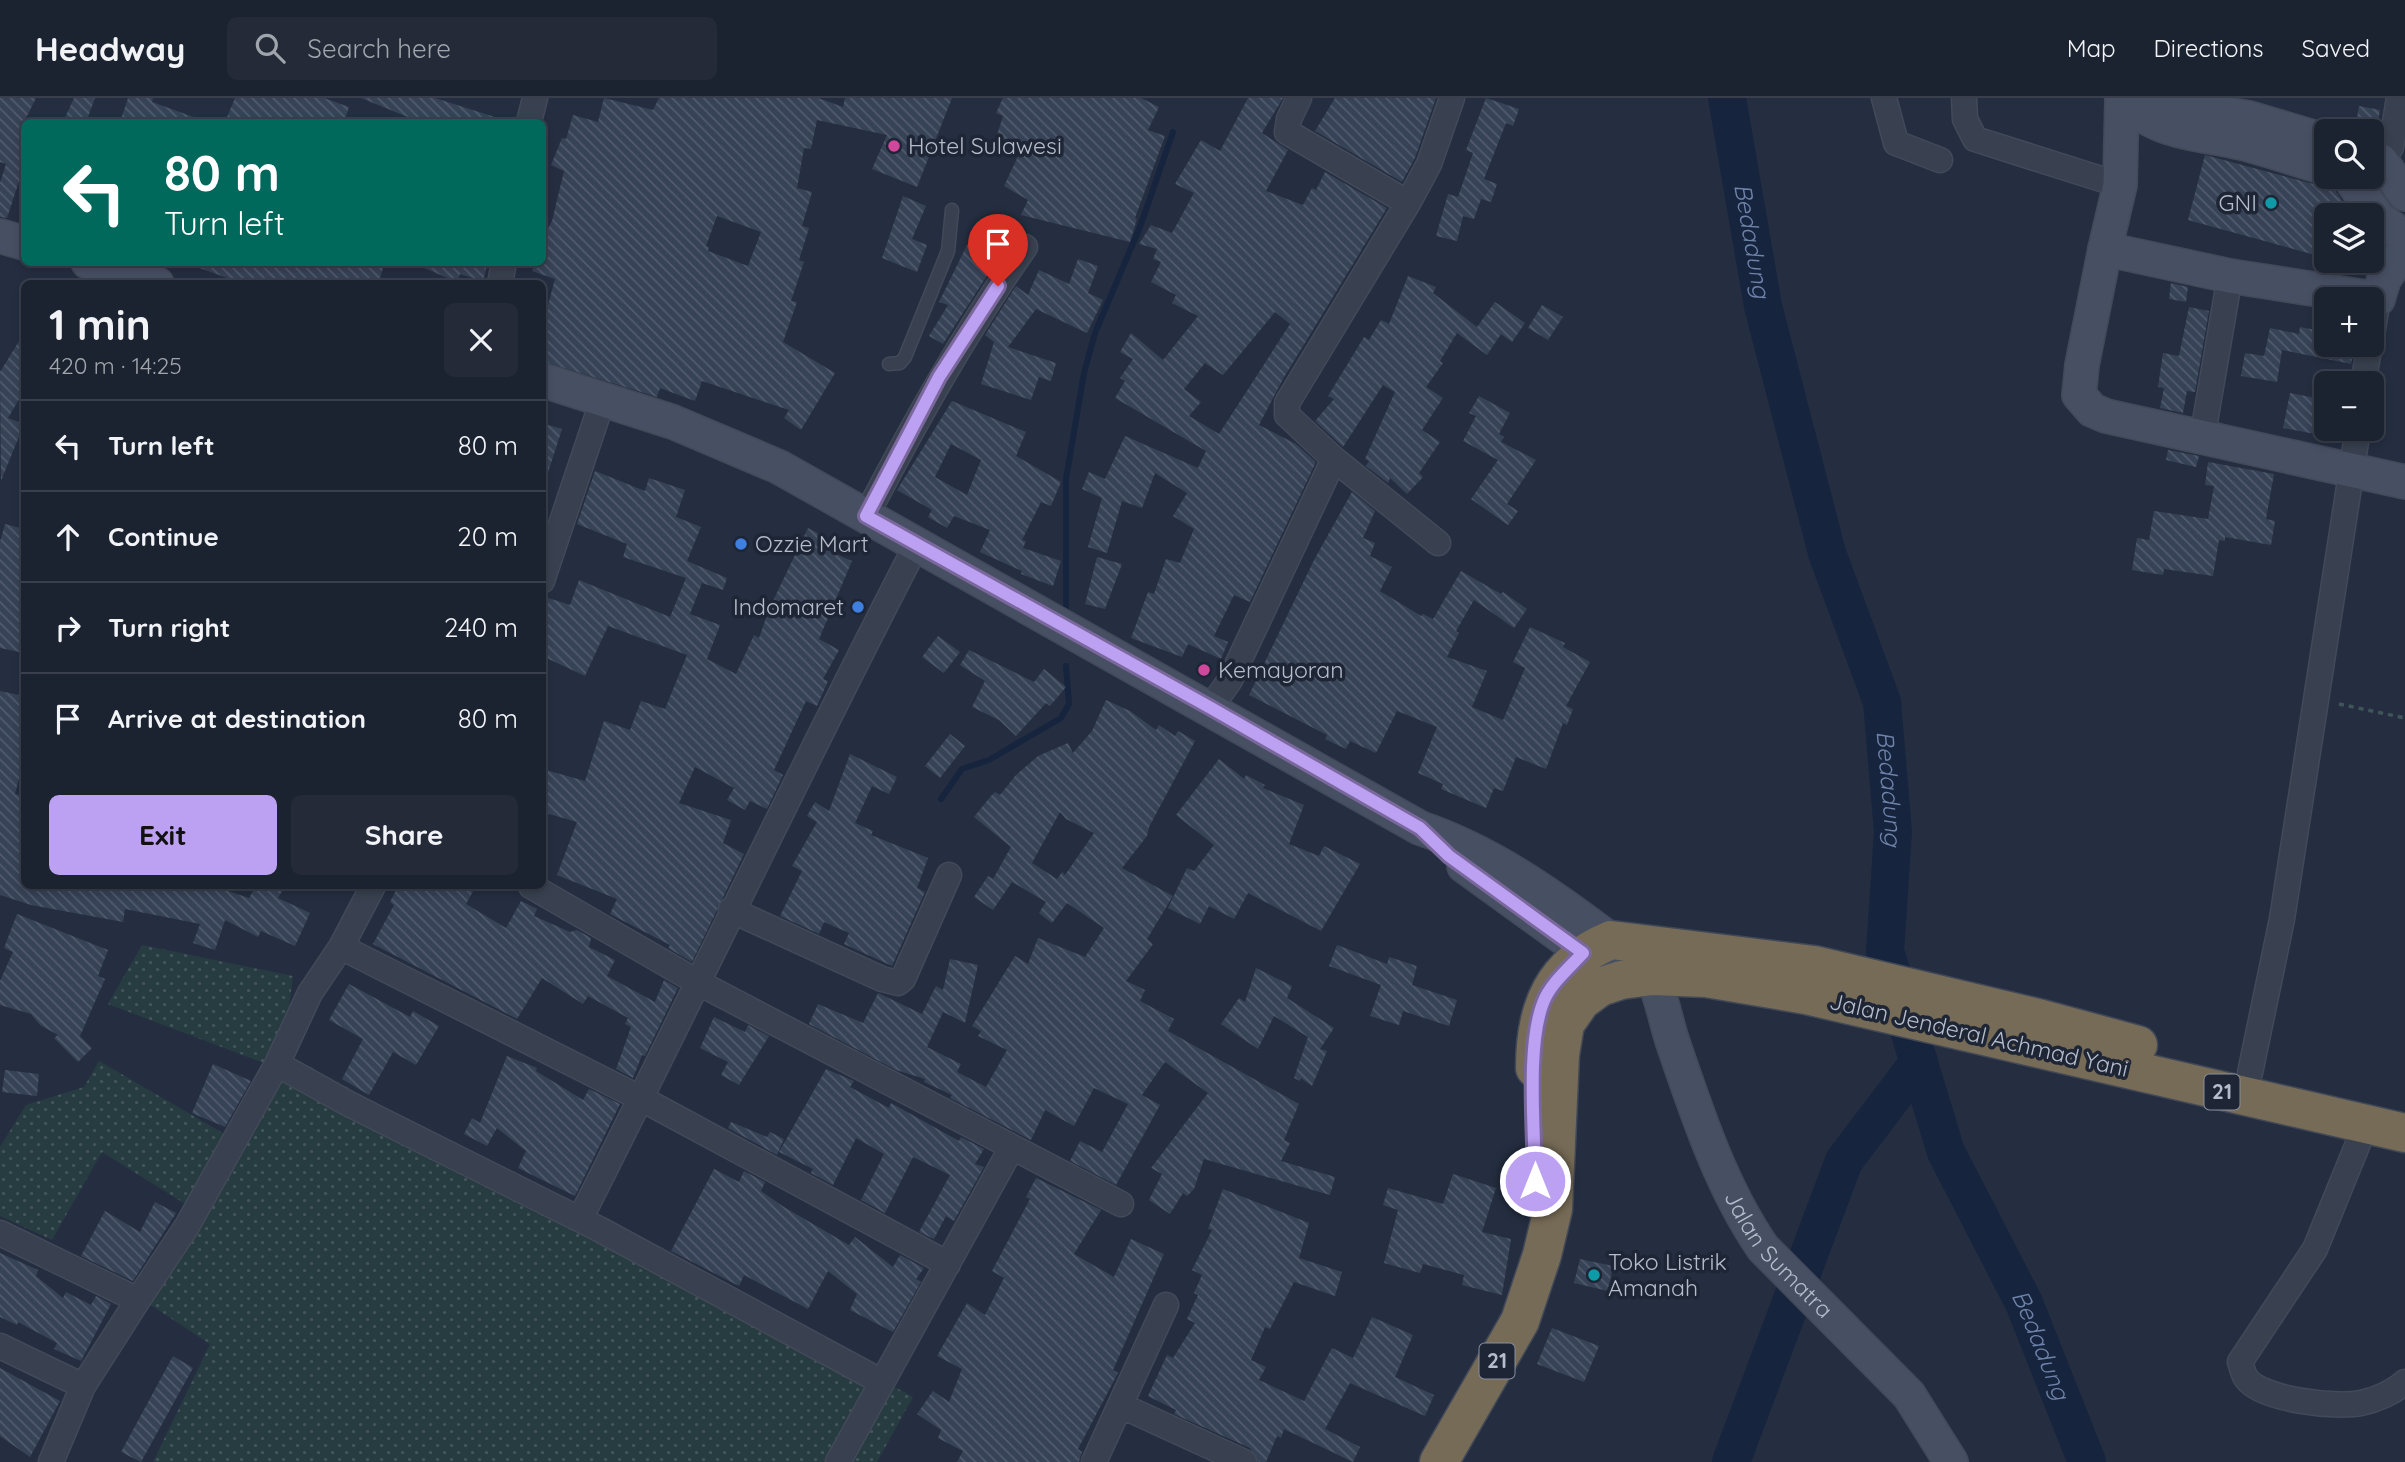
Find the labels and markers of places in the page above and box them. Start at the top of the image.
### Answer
place label: Hotel Sulawesi [908,131,1062,160]
marker: Hotel Sulawesi [886,138,902,154]
place label: GNI [2219,188,2257,217]
marker: GNI [2263,195,2279,211]
pin [968,214,1028,286]
place label: Ozzie Mart [755,529,869,558]
marker: Ozzie Mart [733,536,749,552]
place label: Indomaret [733,592,844,621]
marker: Indomaret [850,599,866,615]
place label: Kemayoran [1218,655,1344,684]
marker: Kemayoran [1196,662,1212,678]
place label: Toko Listrik Amanah [1608,1247,1727,1302]
marker: Toko Listrik Amanah [1586,1267,1602,1283]

